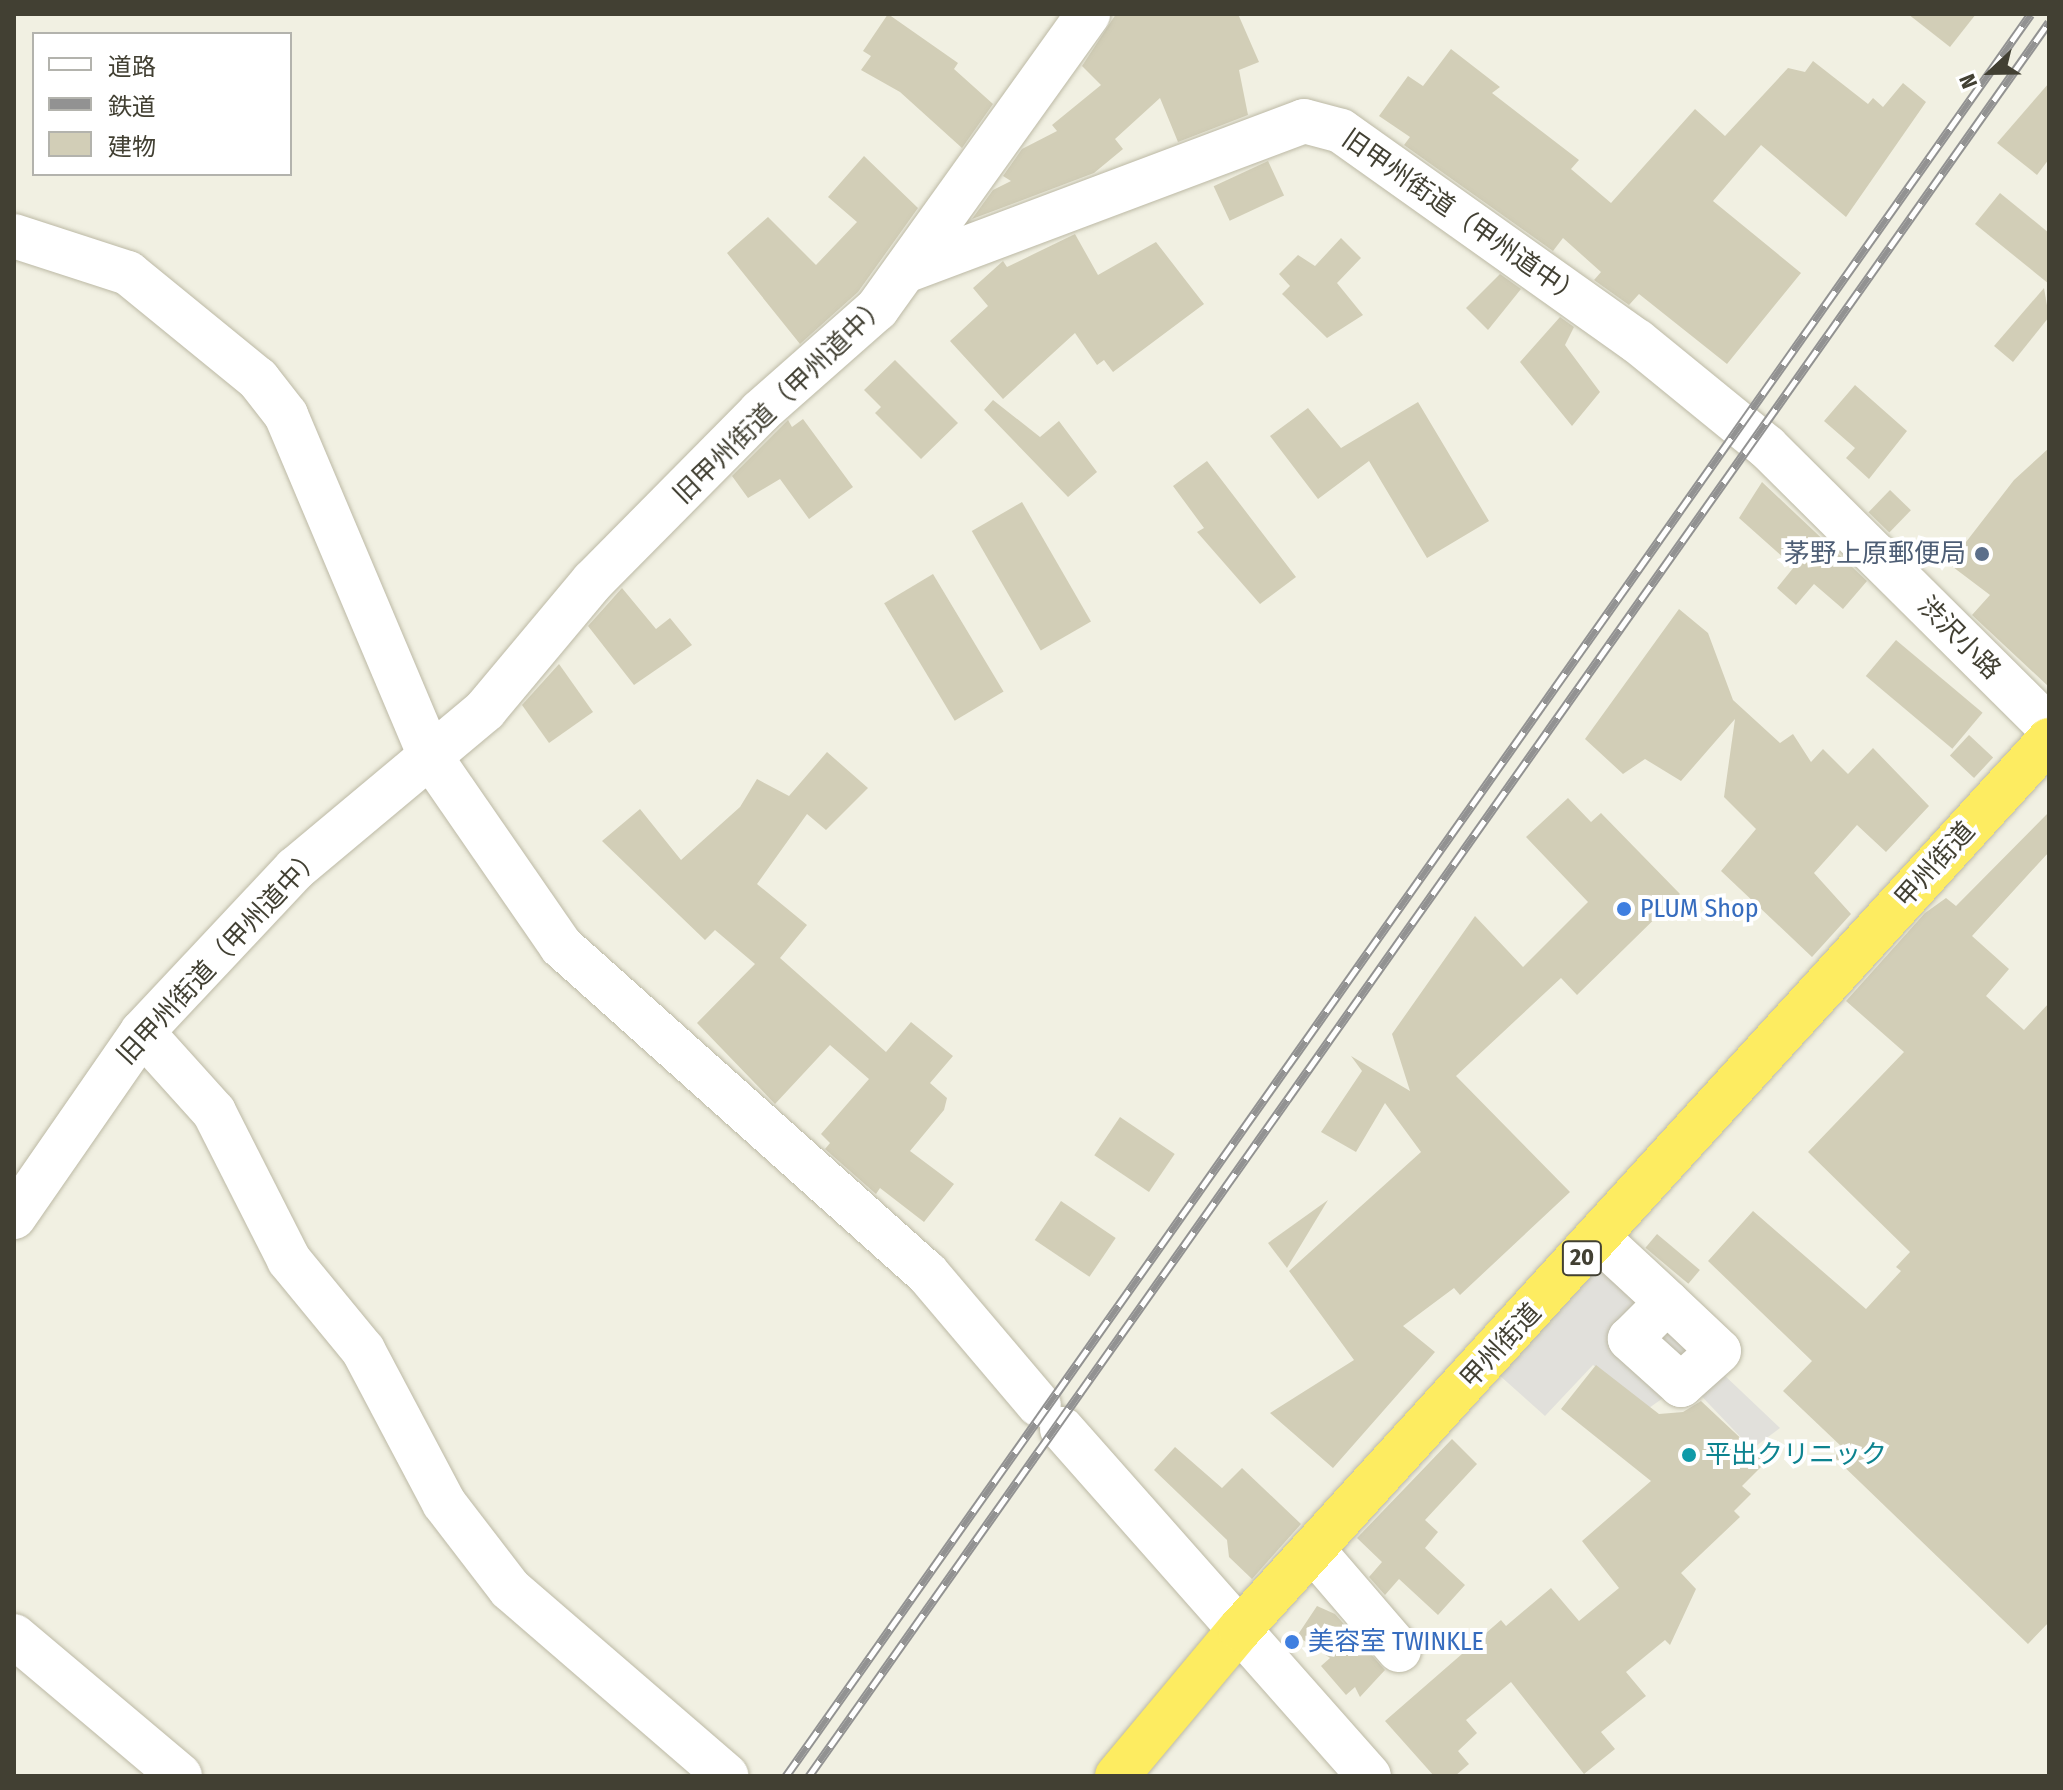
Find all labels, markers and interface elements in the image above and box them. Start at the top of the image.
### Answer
legend [32,32,292,176]
north arrow [1951,32,2031,112]
text: 道路 [108,53,156,81]
text: N [1953,70,1983,92]
text: 鉄道 [108,93,156,121]
street label: 旧甲州街道（甲州道中） [1336,123,1588,313]
text: 建物 [108,133,156,161]
street label: 旧甲州街道（甲州道中） [667,289,895,511]
place label: 茅野上原郵便局 [1784,538,1966,570]
marker: 茅野上原郵便局 [1973,545,1991,563]
street label: 渋沢小路 [1911,590,2007,686]
street label: 甲州街道 [1889,816,1981,914]
street label: 旧甲州街道（甲州道中） [111,841,329,1071]
place label: PLUM Shop [1640,893,1759,925]
marker: PLUM Shop [1615,900,1633,918]
road number: 20 [1560,1238,1604,1278]
street label: 甲州街道 [1454,1297,1548,1395]
place label: 平出クリニック [1705,1439,1887,1471]
marker: 平出クリニック [1680,1446,1698,1464]
place label: 美容室 TWINKLE [1308,1626,1484,1658]
marker: 美容室 TWINKLE [1283,1633,1301,1651]

